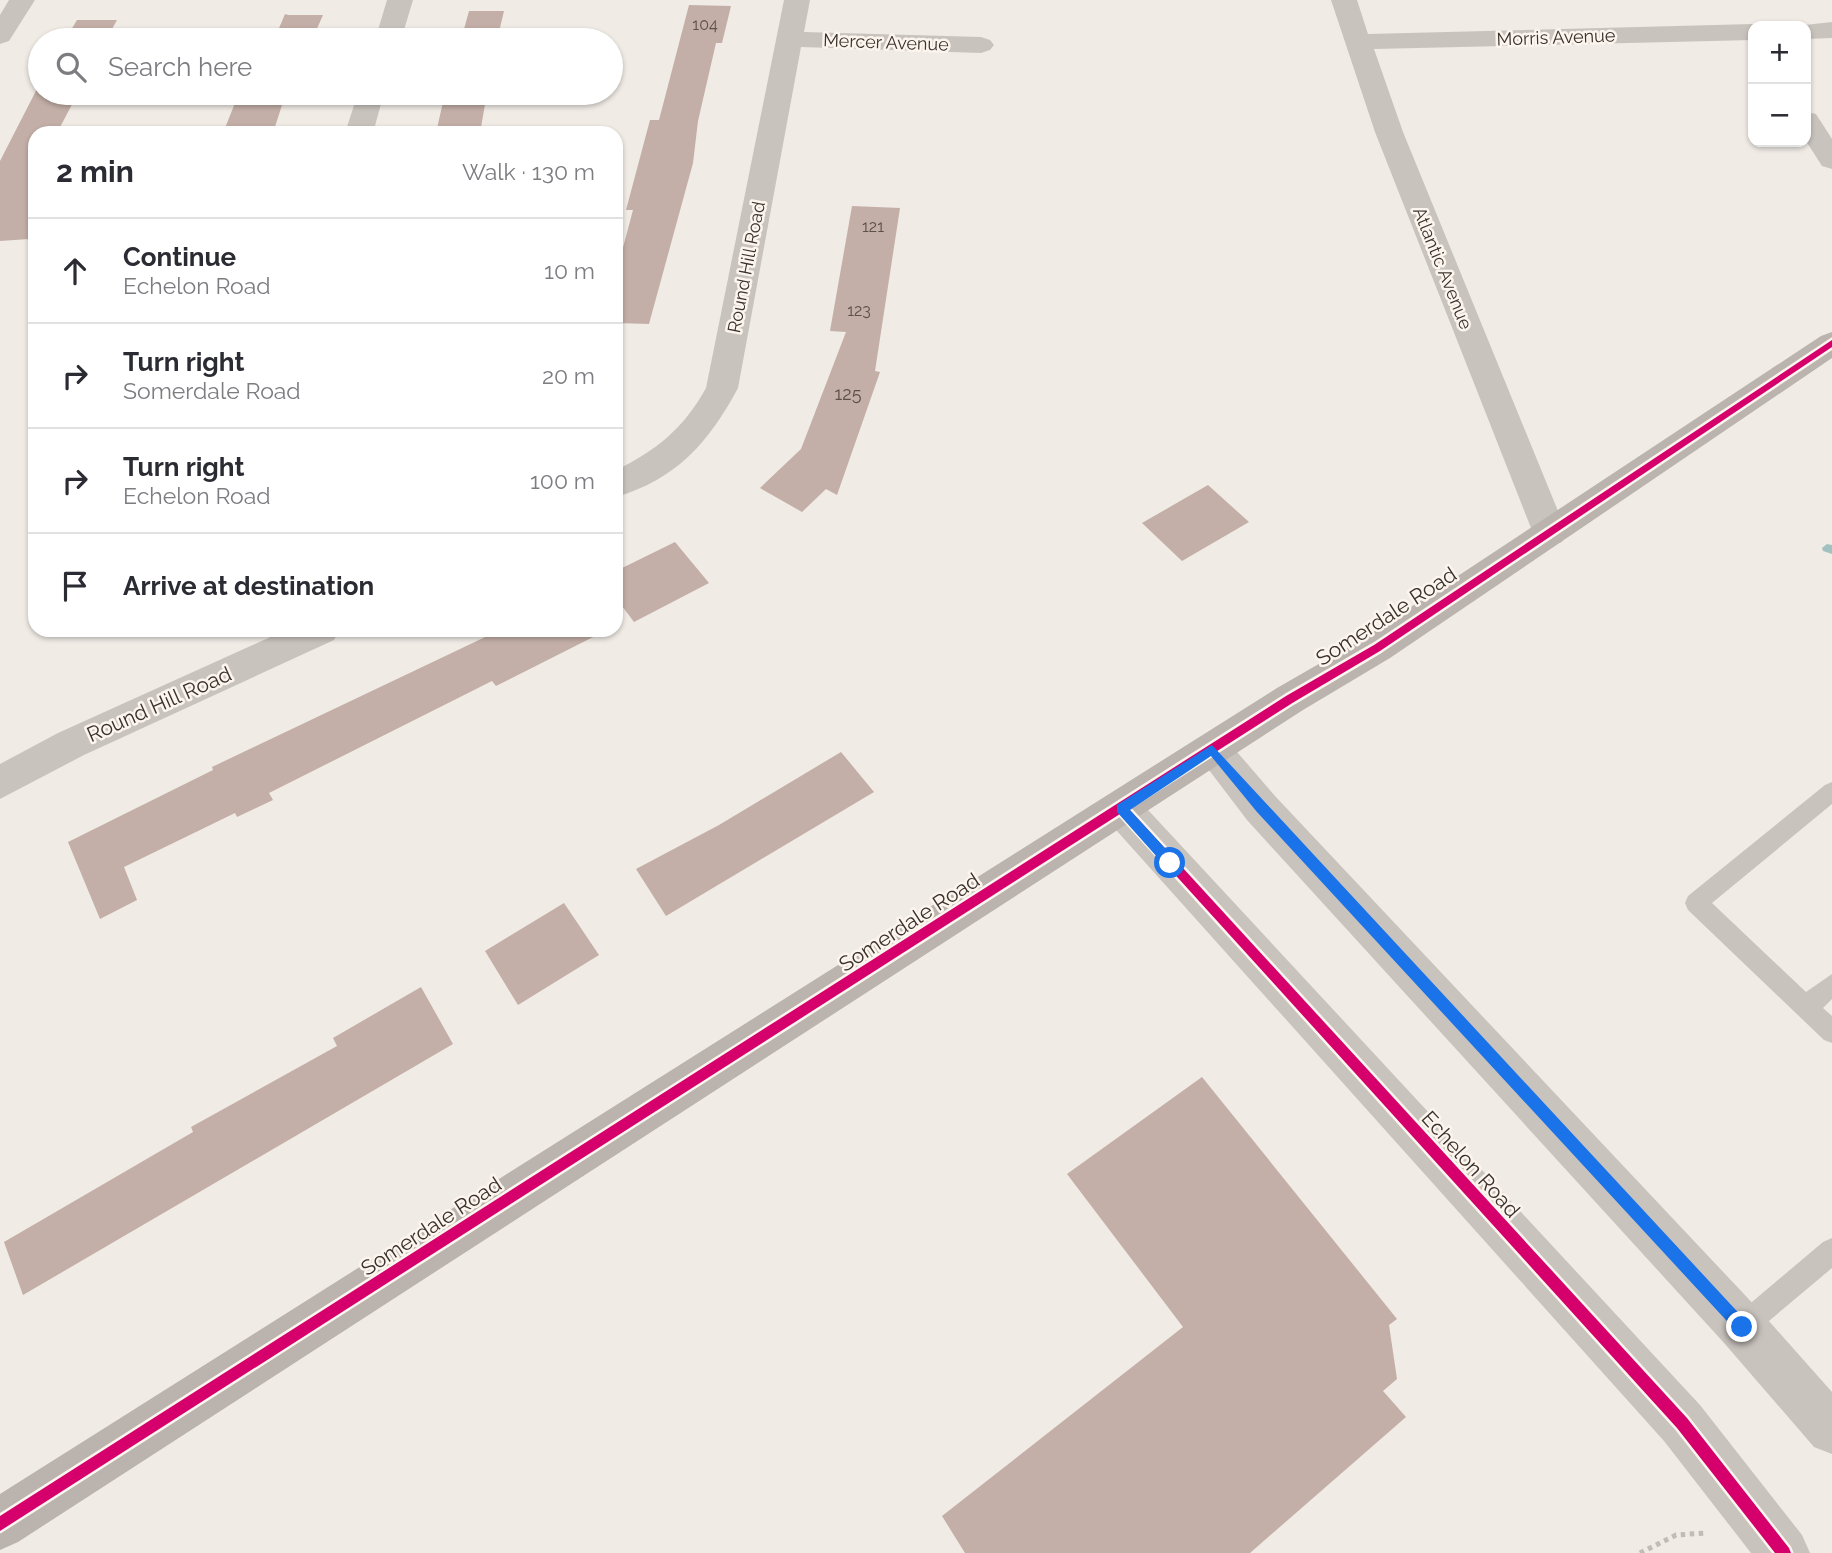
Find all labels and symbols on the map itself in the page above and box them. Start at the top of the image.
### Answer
house number: 104 [692,15,718,34]
street label: Morris Avenue [1496,24,1616,50]
street label: Mercer Avenue [823,29,950,55]
street label: Round Hill Road [723,200,769,334]
street label: Atlantic Avenue [1409,204,1477,333]
house number: 121 [862,217,884,236]
house number: 123 [847,301,871,320]
house number: 125 [835,383,862,404]
street label: Somerdale Road [1311,561,1461,671]
street label: Round Hill Road [83,661,235,747]
route start [1154,847,1185,878]
street label: Somerdale Road [834,867,984,977]
street label: Echelon Road [1417,1106,1525,1222]
street label: Somerdale Road [356,1171,506,1281]
route end [1726,1311,1757,1342]

